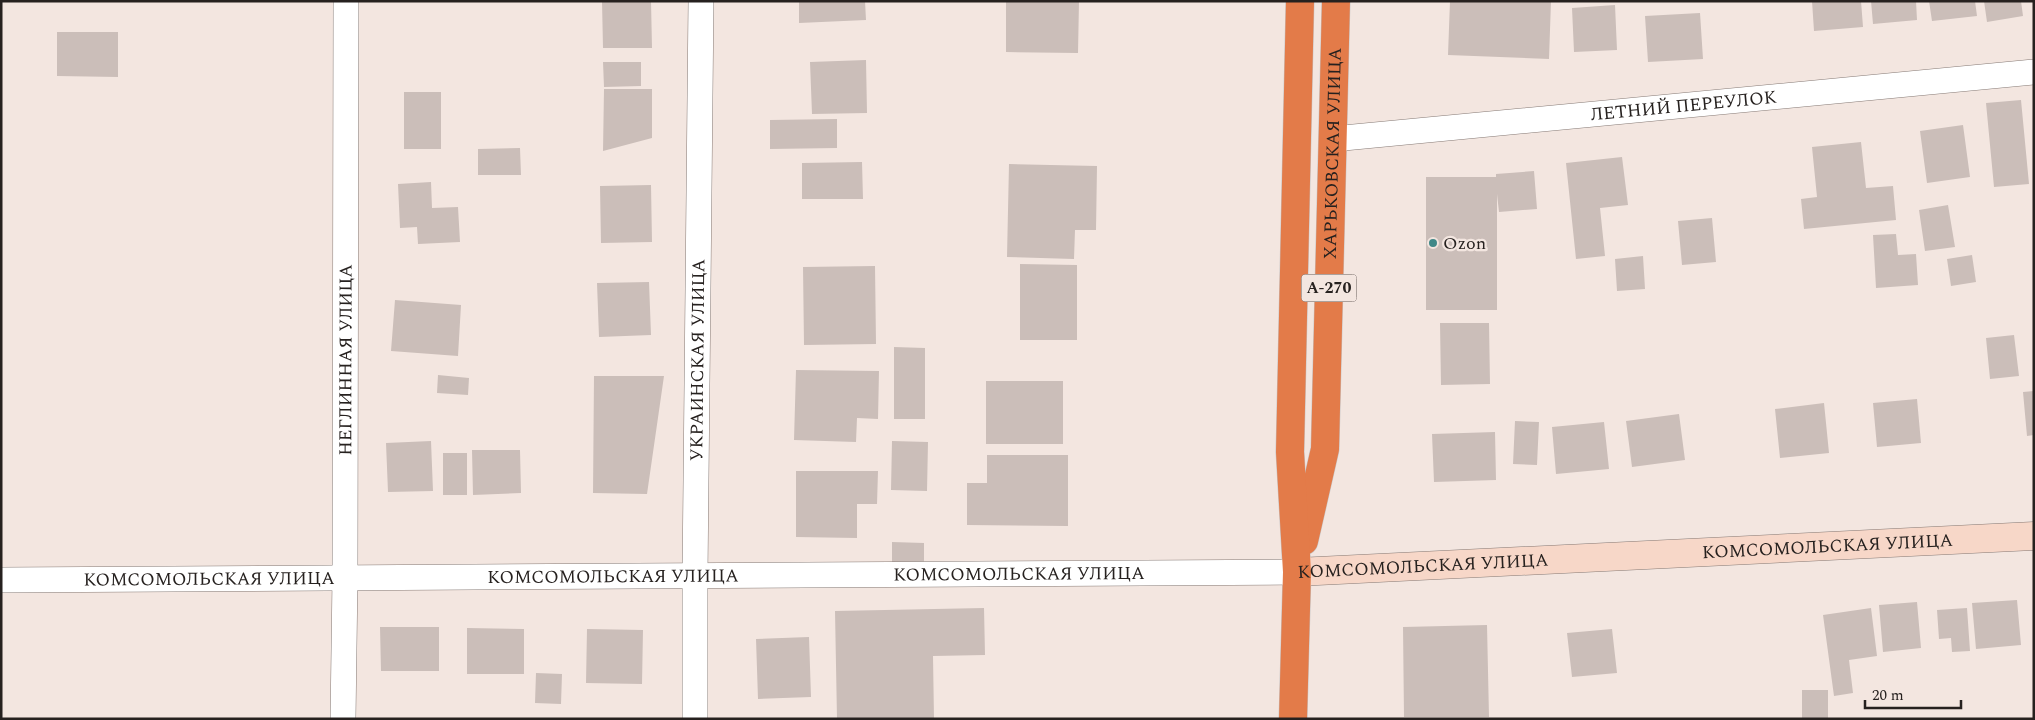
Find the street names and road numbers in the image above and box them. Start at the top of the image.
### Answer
street label: ХАРЬКОВСКАЯ УЛИЦА [1316,47,1348,260]
street label: ЛЕТНИЙ ПЕРЕУЛОК [1589,83,1778,128]
street label: УКРАИНСКАЯ УЛИЦА [683,259,712,461]
street label: НЕГЛИННАЯ УЛИЦА [332,264,359,456]
road number: А-270 [1302,274,1356,302]
street label: КОМСОМОЛЬСКАЯ УЛИЦА [1701,526,1954,566]
street label: КОМСОМОЛЬСКАЯ УЛИЦА [1297,546,1549,585]
street label: КОМСОМОЛЬСКАЯ УЛИЦА [893,559,1145,588]
street label: КОМСОМОЛЬСКАЯ УЛИЦА [487,562,739,590]
street label: КОМСОМОЛЬСКАЯ УЛИЦА [83,564,335,593]

